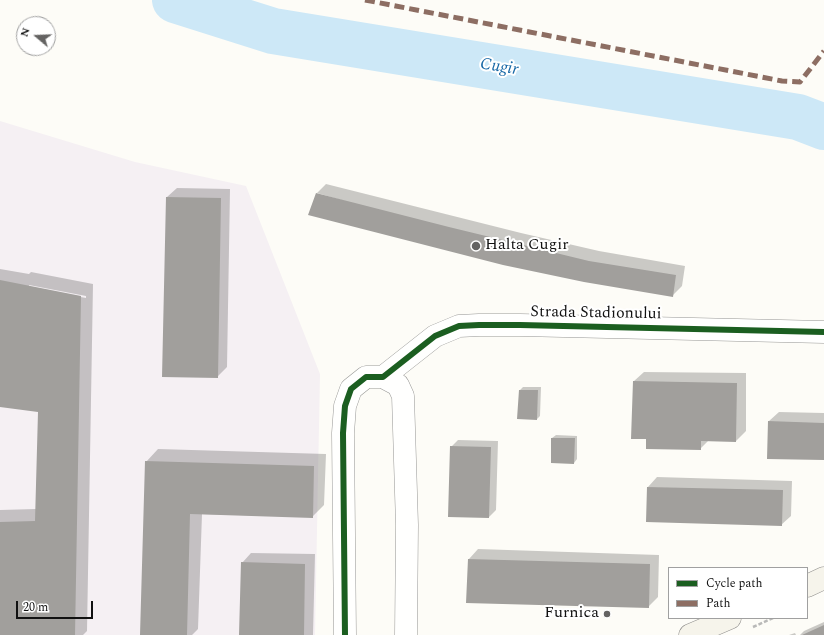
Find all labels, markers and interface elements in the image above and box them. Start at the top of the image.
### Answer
north arrow [16,16,56,56]
text: N [16,25,35,39]
water label: Cugir [478,55,520,81]
place label: Halta Cugir [485,236,569,256]
marker: Halta Cugir [470,240,482,252]
street label: Strada Stadionului [530,303,662,325]
legend [668,567,808,619]
text: Cycle path [706,574,763,593]
scale bar [18,593,95,619]
text: Path [706,594,731,613]
text: 20 m [23,598,48,617]
place label: Furnica [544,604,599,624]
marker: Furnica [602,609,612,619]

